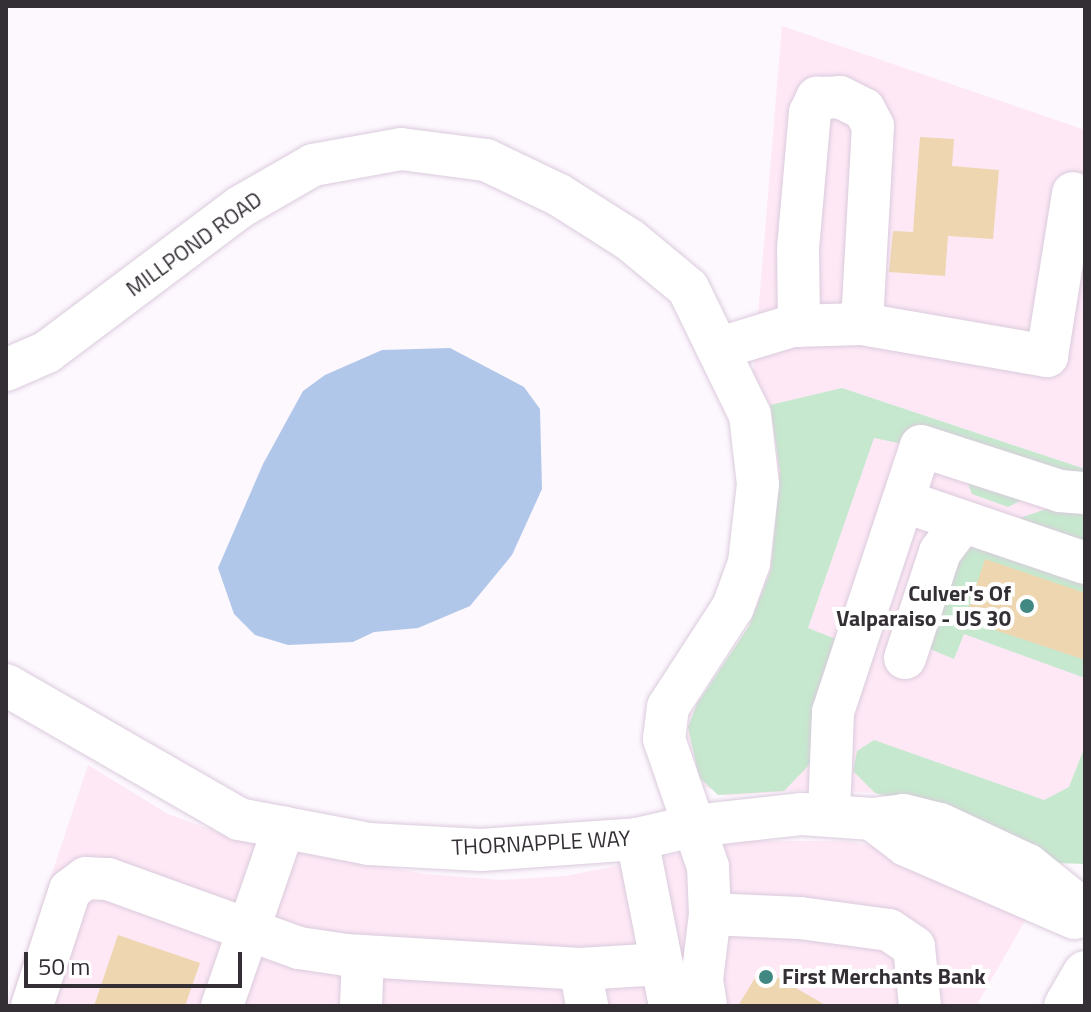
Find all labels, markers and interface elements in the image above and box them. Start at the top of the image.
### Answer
street label: MILLPOND ROAD [121,186,267,302]
place label: Culver's Of Valparaiso - US 30 [836,580,1011,632]
marker: Culver's Of Valparaiso - US 30 [1018,597,1036,615]
street label: THORNAPPLE WAY [451,825,631,861]
scale bar [28,936,246,986]
text: 50 m [38,948,90,984]
place label: First Merchants Bank [782,964,986,990]
marker: First Merchants Bank [757,968,775,986]

